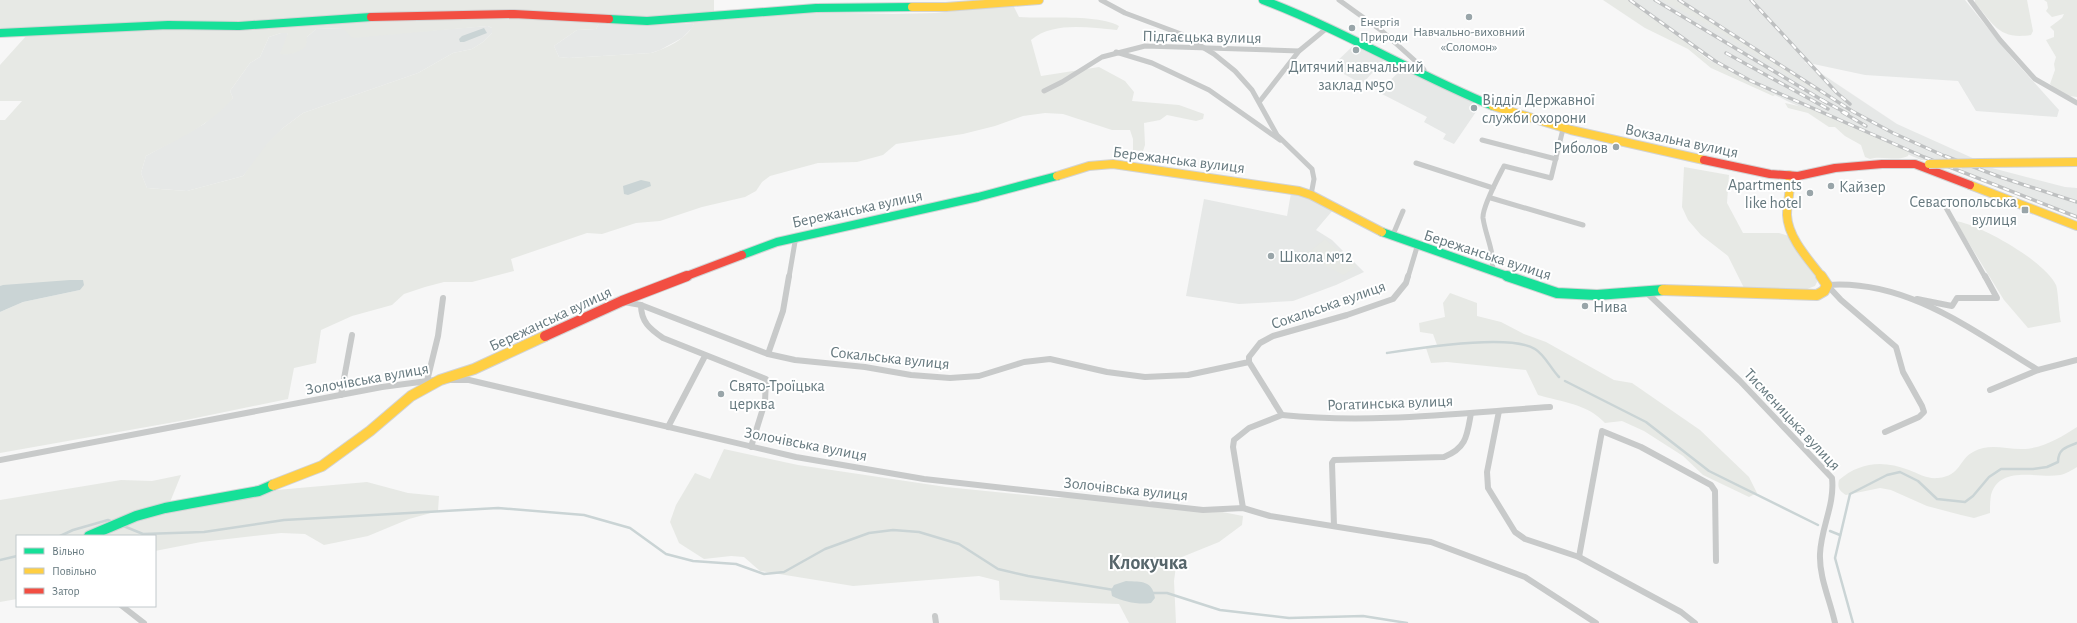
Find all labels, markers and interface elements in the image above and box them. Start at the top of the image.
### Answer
marker: Навчально-виховний «Соломон» [1464,12,1474,22]
place label: Енергія Природи [1360,16,1408,44]
marker: Енергія Природи [1347,23,1357,33]
place label: Навчально-виховний «Соломон» [1413,26,1525,54]
street label: Підгаєцька вулиця [1142,28,1262,47]
marker: Дитячий навчальний заклад №50 [1351,45,1361,55]
place label: Дитячий навчальний заклад №50 [1288,59,1424,93]
place label: Відділ Державної служби охорони [1482,92,1595,127]
marker: Відділ Державної служби охорони [1469,103,1479,113]
street label: Вокзальна вулиця [1623,121,1740,162]
place label: Риболов [1553,140,1608,156]
marker: Риболов [1611,142,1621,152]
street label: Бережанська вулиця [1112,144,1246,177]
place label: Apartments like hotel [1728,177,1802,211]
place label: Кайзер [1839,179,1886,195]
marker: Кайзер [1826,181,1836,191]
street label: Бережанська вулиця [790,187,924,232]
marker: Apartments like hotel [1805,188,1815,198]
place label: Севастопольська вулиця [1909,194,2017,229]
marker: Севастопольська вулиця [2020,205,2030,215]
street label: Бережанська вулиця [1422,227,1553,284]
place label: Школа №12 [1279,249,1353,265]
marker: Школа №12 [1266,251,1276,261]
street label: Сокальська вулиця [1269,278,1388,333]
street label: Бережанська вулиця [487,284,615,355]
place label: Нива [1593,299,1627,315]
marker: Нива [1580,301,1590,311]
street label: Сокальська вулиця [829,344,950,373]
street label: Золочівська вулиця [304,360,430,399]
street label: Тисменицька вулиця [1740,366,1843,474]
place label: Свято-Троїцька церква [729,378,825,412]
marker: Свято-Троїцька церква [716,389,726,399]
street label: Рогатинська вулиця [1327,393,1453,414]
street label: Золочівська вулиця [743,424,869,465]
street label: Золочівська вулиця [1063,475,1189,504]
legend [16,535,156,607]
text: Вільно [52,545,84,557]
district label: Клокучка [1108,553,1188,573]
text: Повільно [52,565,97,577]
text: Затор [52,585,80,597]

